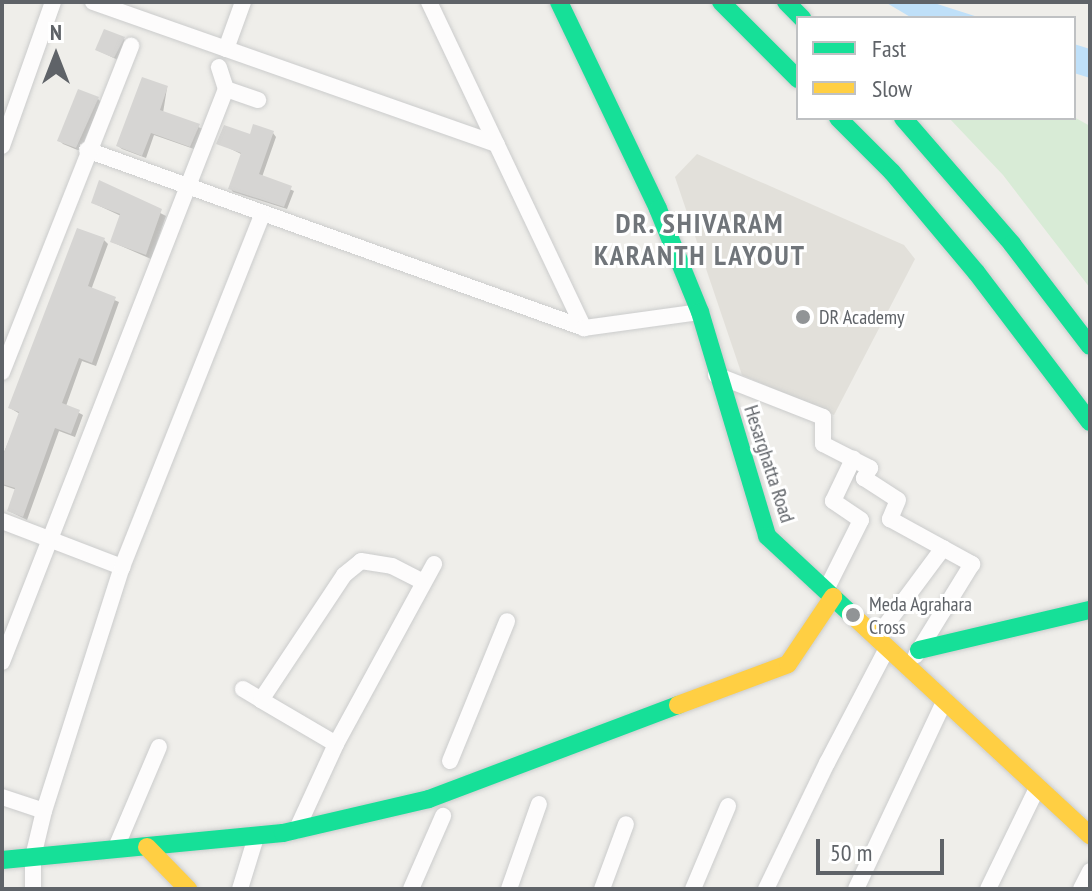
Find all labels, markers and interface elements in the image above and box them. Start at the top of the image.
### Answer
north arrow [16,16,96,96]
legend [796,16,1076,120]
text: N [50,18,62,46]
text: Fast [872,33,906,64]
text: Slow [872,73,912,104]
district label: DR. SHIVARAM KARANTH LAYOUT [594,206,806,272]
place label: DR Academy [819,305,905,329]
marker: DR Academy [794,308,812,326]
street label: Hesarghatta Road [739,402,799,526]
place label: Meda Agrahara Cross [869,592,973,639]
marker: Meda Agrahara Cross [844,606,862,624]
scale bar [820,823,948,873]
text: 50 m [830,837,872,868]

